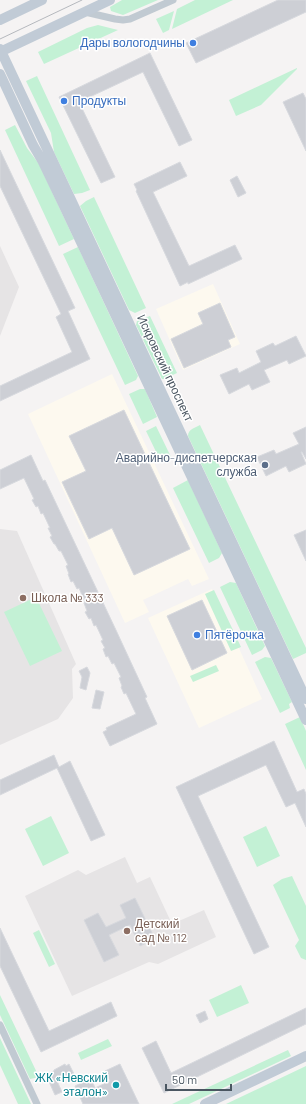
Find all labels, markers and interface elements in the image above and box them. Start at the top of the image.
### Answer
place label: Дары вологодчины [80,35,185,50]
marker: Дары вологодчины [188,38,198,48]
place label: Продукты [72,93,126,108]
marker: Продукты [59,96,69,106]
street label: Искровский проспект [134,312,197,424]
place label: Аварийно-диспетчерская служба [116,450,257,479]
marker: Аварийно-диспетчерская служба [260,460,270,470]
place label: Школа № 333 [31,590,104,604]
marker: Школа № 333 [18,593,28,603]
place label: Пятёрочка [205,627,264,642]
marker: Пятёрочка [192,630,202,640]
place label: Детский сад № 112 [135,916,187,945]
marker: Детский сад № 112 [122,926,132,936]
scale bar [166,1066,231,1092]
place label: ЖК «Невский эталон» [35,1070,108,1098]
text: 50 m [172,1072,197,1086]
marker: ЖК «Невский эталон» [111,1080,121,1090]

